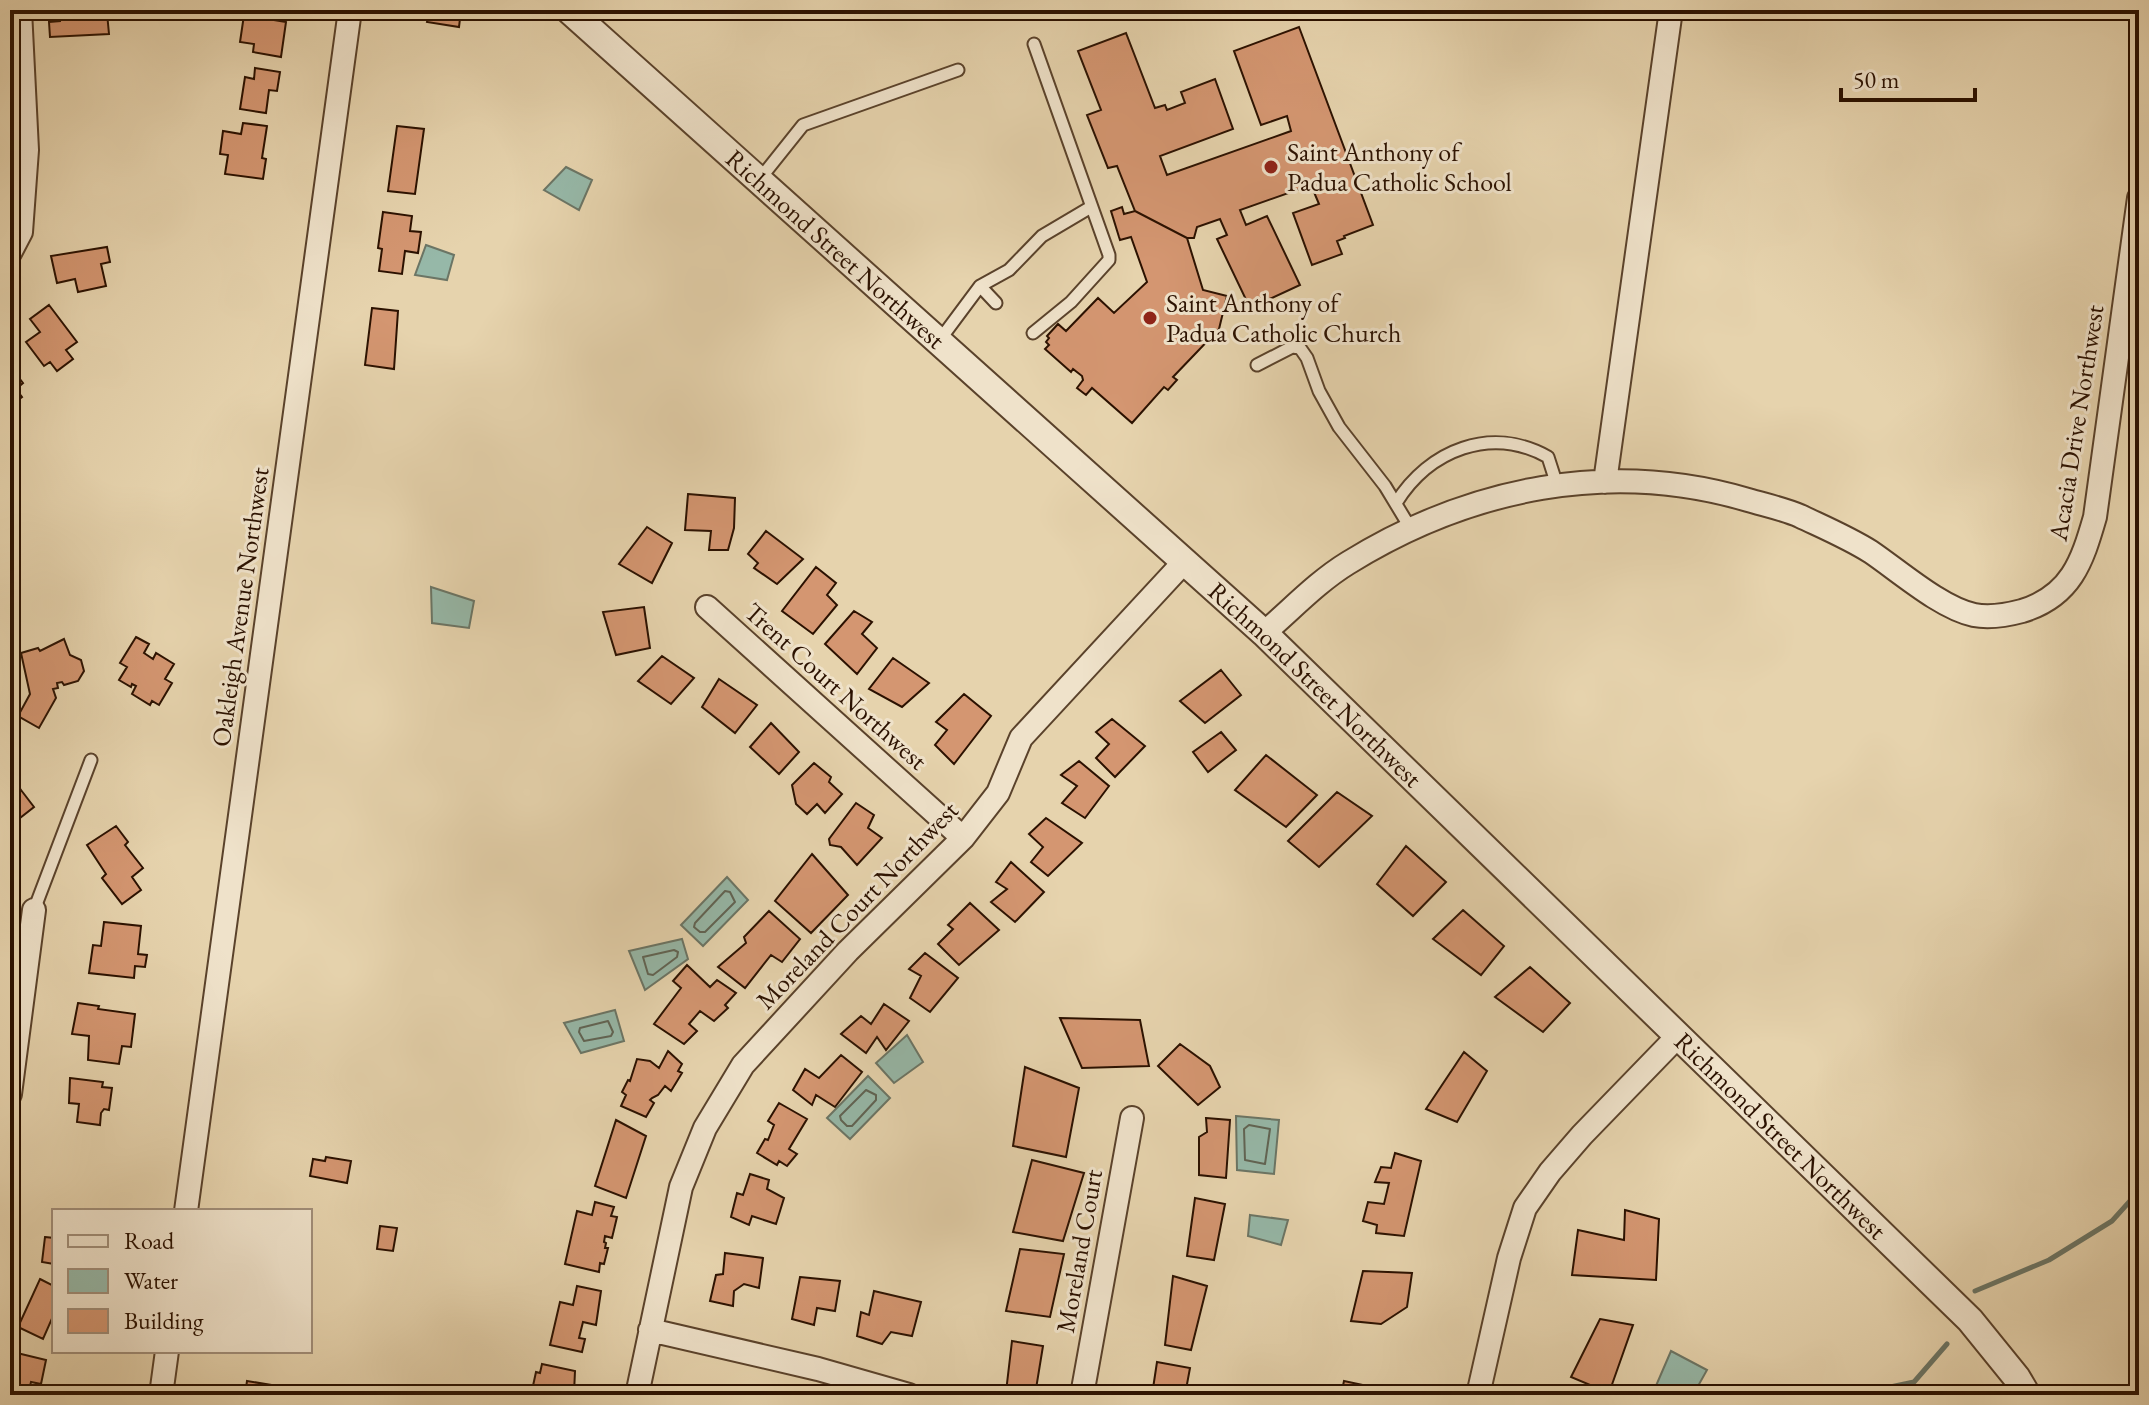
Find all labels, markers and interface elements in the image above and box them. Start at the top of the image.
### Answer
scale bar [1841,52,1975,102]
text: 50 m [1853,64,1900,95]
place label: Saint Anthony of Padua Catholic School [1287,135,1512,199]
street label: Richmond Street Northwest [719,142,952,356]
marker: Saint Anthony of Padua Catholic School [1262,158,1280,176]
place label: Saint Anthony of Padua Catholic Church [1166,286,1401,350]
street label: Acacia Drive Northwest [2040,302,2111,545]
marker: Saint Anthony of Padua Catholic Church [1141,309,1159,327]
street label: Oakleigh Avenue Northwest [204,465,276,749]
street label: Richmond Street Northwest [1201,574,1429,795]
street label: Trent Court Northwest [737,595,935,777]
street label: Moreland Court Northwest [748,793,966,1017]
street label: Richmond Street Northwest [1667,1025,1894,1247]
street label: Moreland Court [1048,1167,1110,1335]
legend [52,1209,312,1353]
text: Road [124,1225,175,1256]
text: Water [124,1265,178,1296]
text: Building [124,1305,204,1336]

